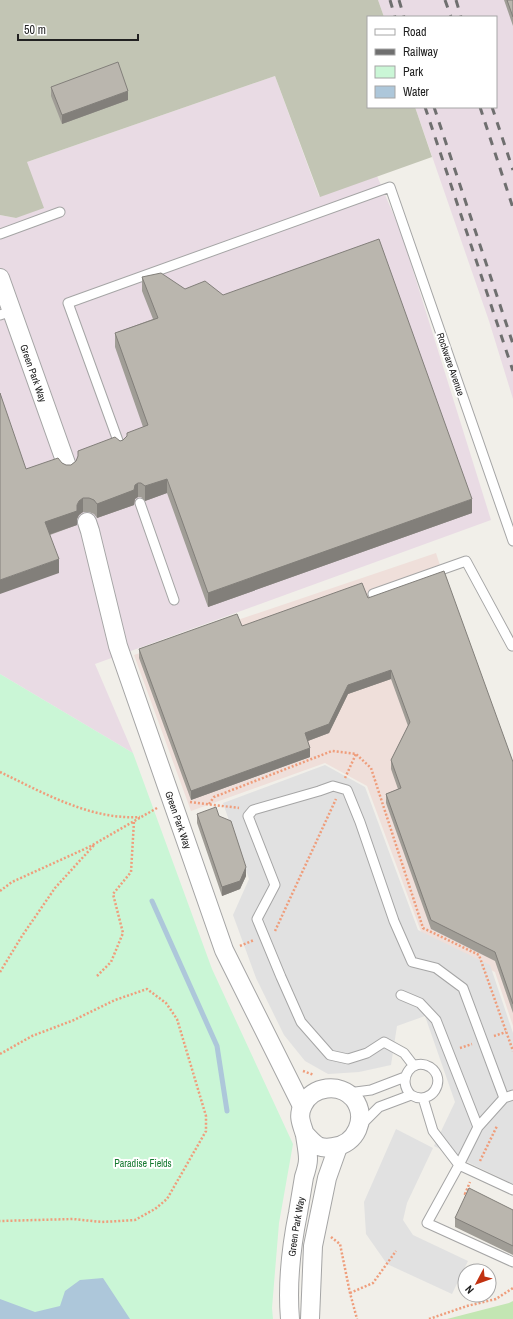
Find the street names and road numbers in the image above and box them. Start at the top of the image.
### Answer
street label: Rockware Avenue [434,331,468,398]
street label: Green Park Way [17,343,50,405]
street label: Green Park Way [162,789,195,852]
street label: Green Park Way [285,1195,308,1257]

